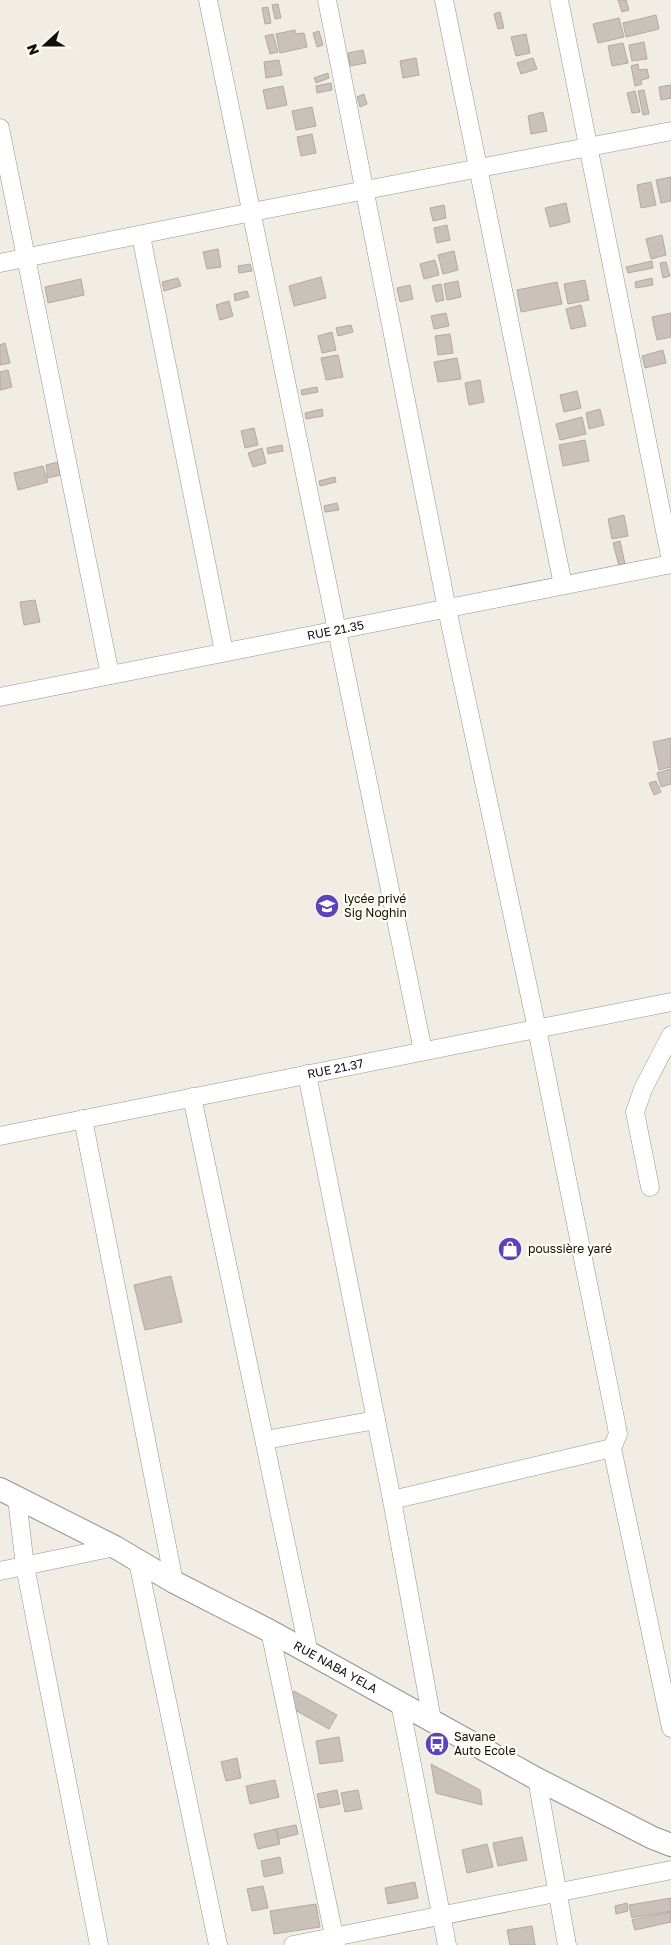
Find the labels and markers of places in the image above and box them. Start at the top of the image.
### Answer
place label: lycée privé Sig Noghin [344,891,407,920]
school or university icon: lycée privé Sig Noghin [314,893,340,919]
shop icon: poussière yaré [497,1236,523,1262]
place label: poussière yaré [528,1241,612,1256]
place label: Savane Auto Ecole [454,1729,516,1758]
bus stop icon: Savane Auto Ecole [424,1731,450,1757]

